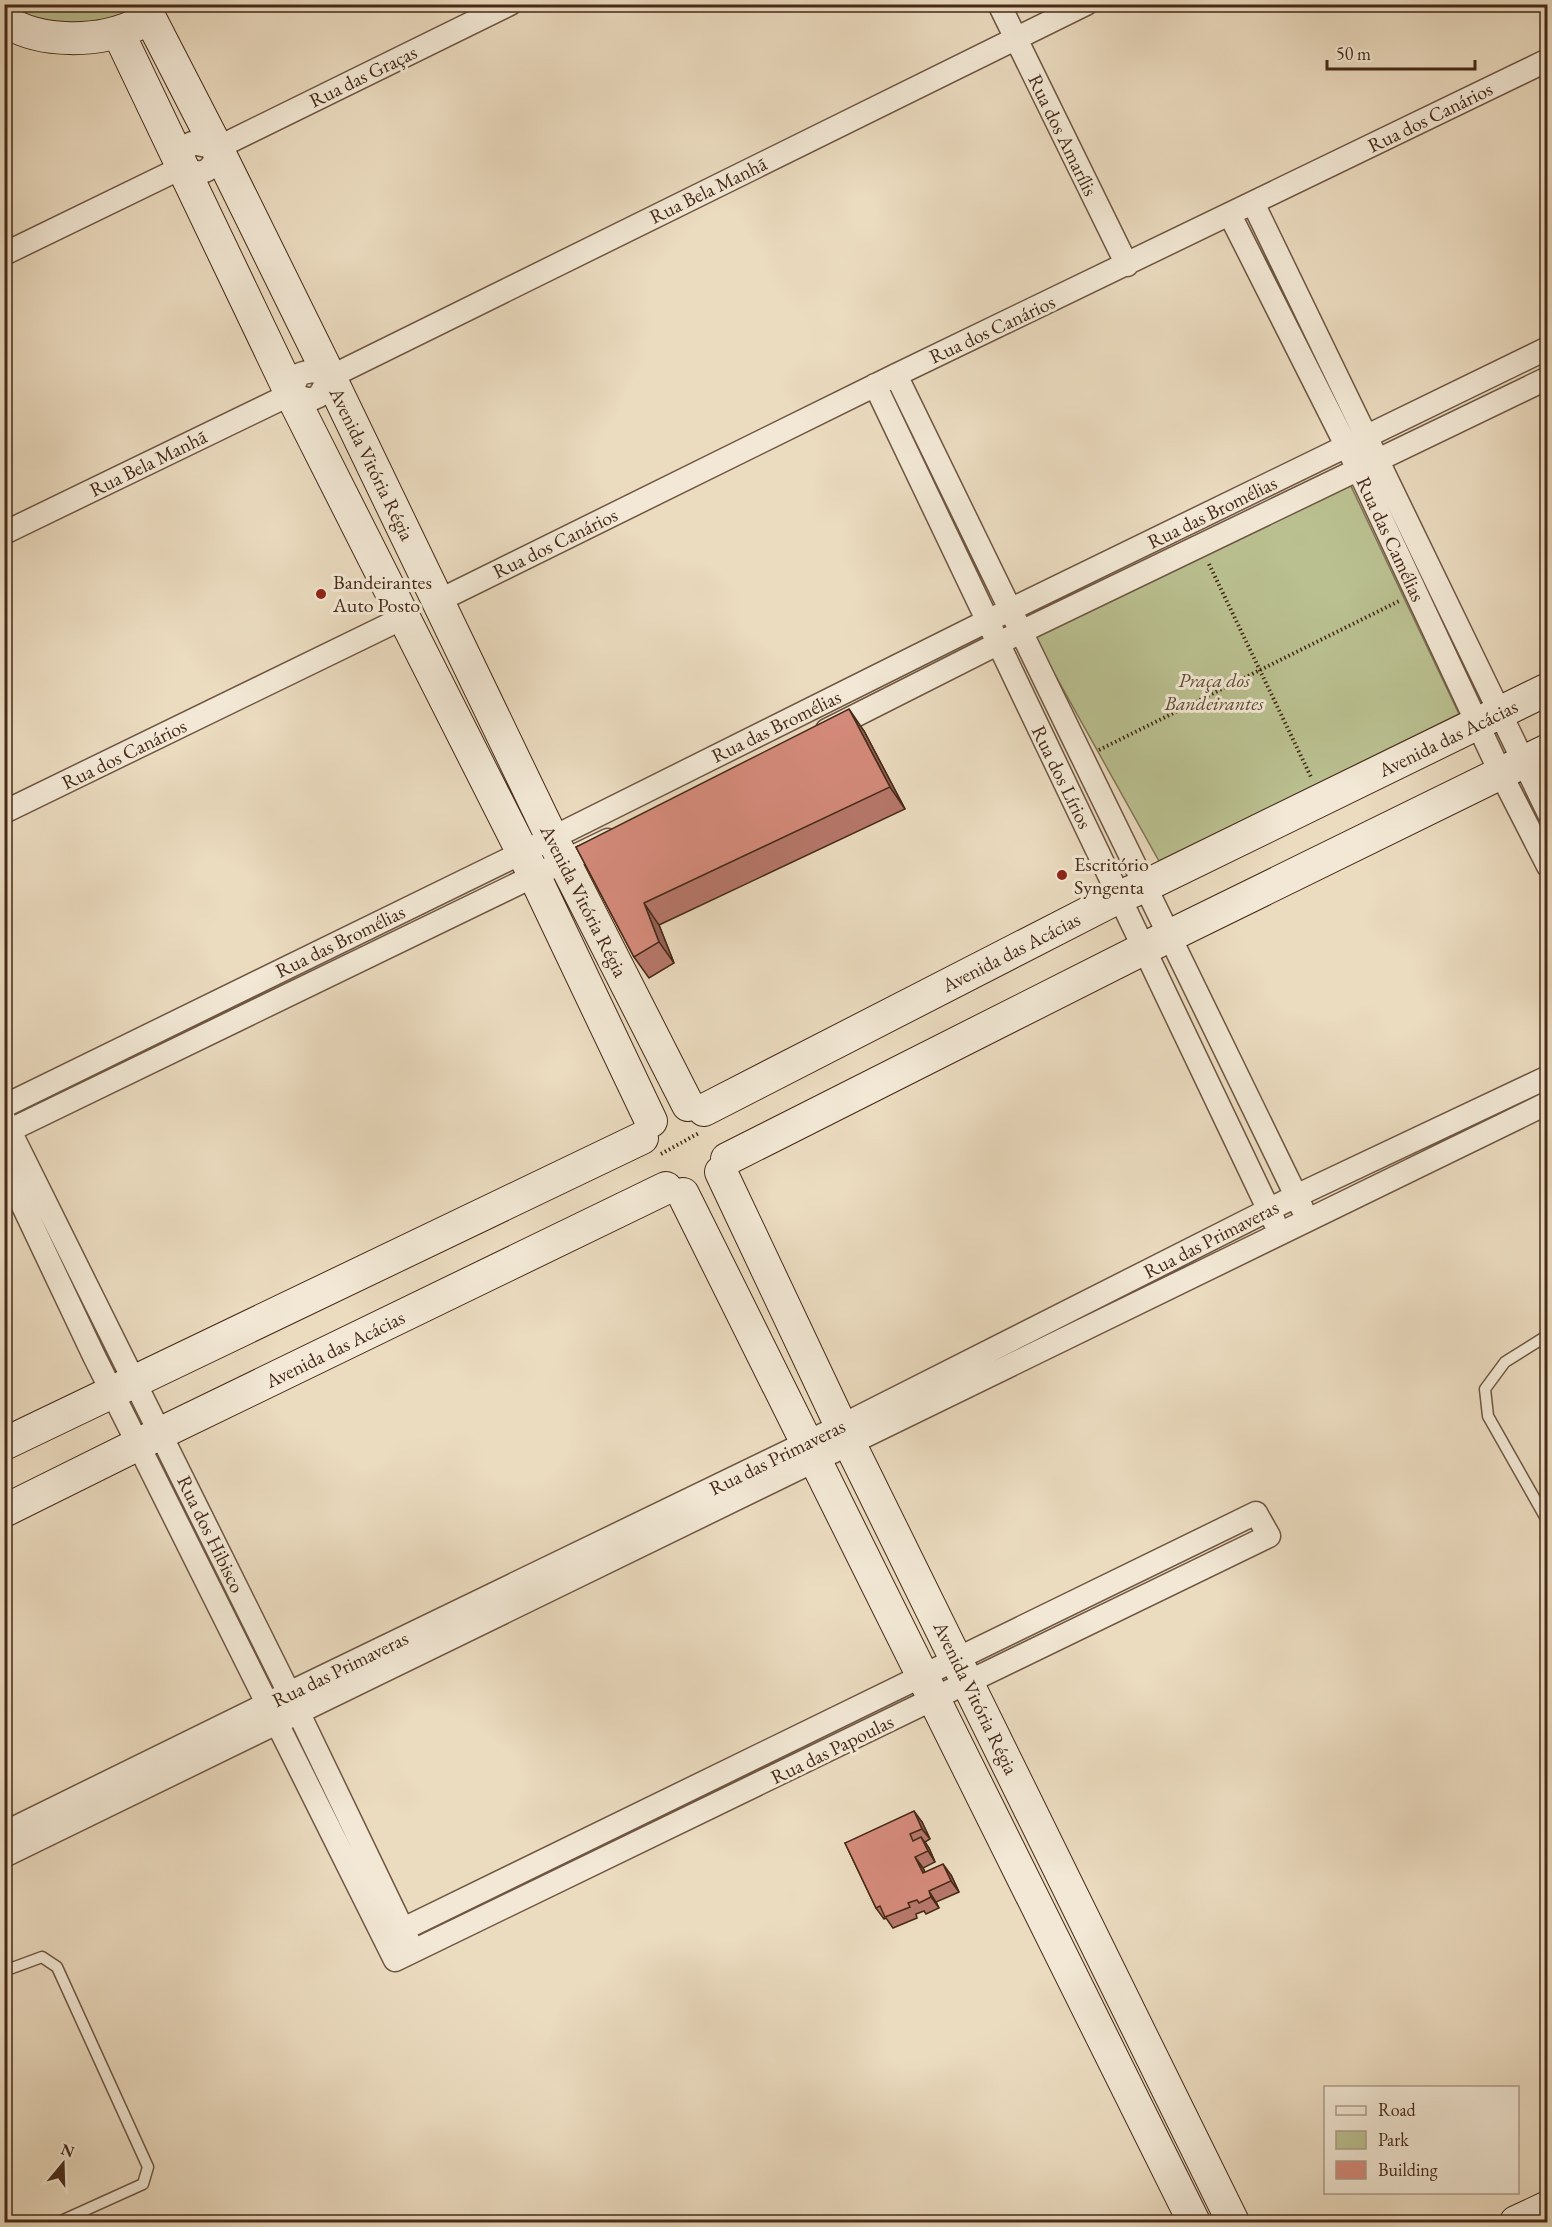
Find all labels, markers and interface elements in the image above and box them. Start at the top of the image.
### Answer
scale bar [1327,33,1476,71]
street label: Rua das Graças [305,39,421,113]
text: 50 m [1336,42,1371,65]
street label: Rua dos Amarílis [1022,70,1104,200]
street label: Rua dos Canários [1363,76,1497,158]
street label: Rua Bela Manhã [645,150,771,230]
street label: Rua dos Canários [925,288,1059,370]
street label: Avenida Vitória Régia [323,382,420,545]
street label: Rua Bela Manhã [85,423,211,503]
street label: Rua das Bromélias [1143,469,1281,555]
street label: Rua das Camélias [1351,472,1431,606]
street label: Rua dos Canários [488,502,622,584]
place label: Bandeirantes Auto Posto [332,569,432,618]
marker: Bandeirantes Auto Posto [314,587,328,601]
park label: Praça dos Bandeirantes [1163,667,1264,716]
street label: Rua das Bromélias [707,683,845,769]
street label: Avenida das Acácias [1373,693,1522,783]
street label: Rua dos Canários [57,713,191,795]
street label: Rua dos Lírios [1026,721,1098,833]
street label: Avenida Vitória Régia [534,820,634,981]
place label: Escritório Syngenta [1074,851,1149,900]
marker: Escritório Syngenta [1055,868,1069,882]
street label: Rua das Bromélias [271,898,409,984]
street label: Avenida das Acácias [937,906,1085,998]
street label: Rua das Primaveras [1139,1194,1283,1284]
street label: Avenida das Acácias [260,1304,409,1394]
street label: Rua das Primaveras [705,1413,849,1501]
street label: Rua dos Hibisco [171,1471,251,1597]
street label: Avenida Vitória Régia [927,1616,1024,1779]
street label: Rua das Primaveras [268,1625,412,1713]
street label: Rua das Papoulas [766,1708,898,1790]
legend [1324,2086,1519,2194]
text: Road [1378,2098,1417,2121]
text: Park [1378,2128,1409,2151]
north arrow [33,2134,93,2194]
text: N [58,2138,77,2162]
text: Building [1378,2158,1438,2181]

